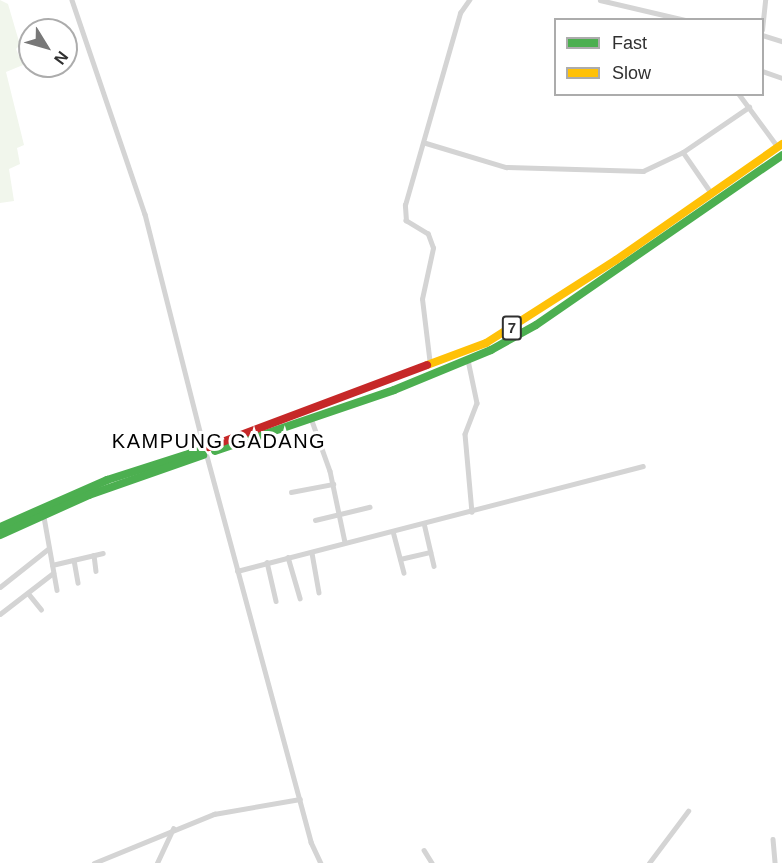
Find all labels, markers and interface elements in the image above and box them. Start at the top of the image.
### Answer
north arrow [18,18,78,78]
legend [554,18,764,96]
text: Fast [612,33,647,53]
text: N [51,48,71,68]
text: Slow [612,63,651,83]
road number: 7 [502,316,522,340]
district label: KAMPUNG GADANG [112,429,326,453]

